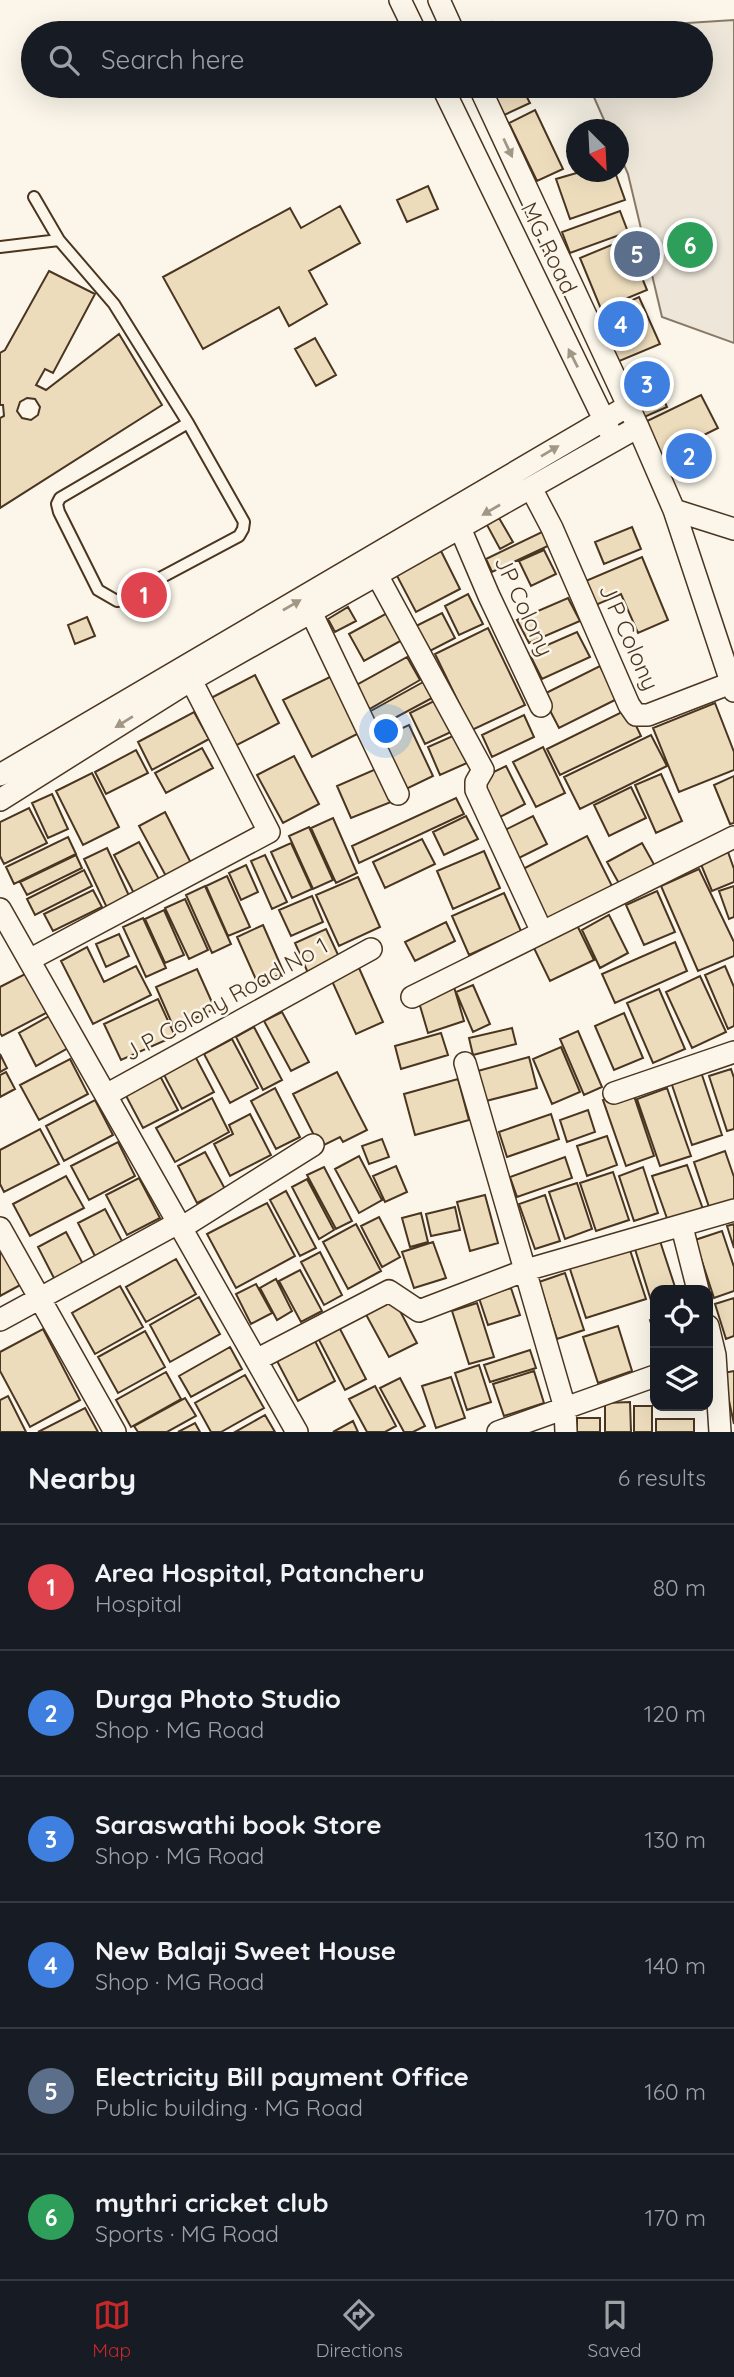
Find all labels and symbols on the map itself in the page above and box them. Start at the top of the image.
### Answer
north arrow [566,119,629,182]
one-way arrow [503,137,514,158]
street label: MG Road [515,197,584,298]
pin: 6 [667,219,713,271]
pin: 5 [614,228,660,280]
pin: 4 [598,298,644,350]
one-way arrow [568,348,579,368]
pin: 3 [624,358,670,410]
pin: 2 [666,430,712,482]
one-way arrow [541,445,560,457]
one-way arrow [481,504,500,516]
street label: JP Colony [489,551,560,661]
pin: 1 [121,569,167,621]
street label: J P Colony [593,579,666,695]
one-way arrow [282,598,301,611]
your location [369,714,403,748]
one-way arrow [115,715,134,728]
street label: J P Colony Road No 1 [119,930,333,1067]

